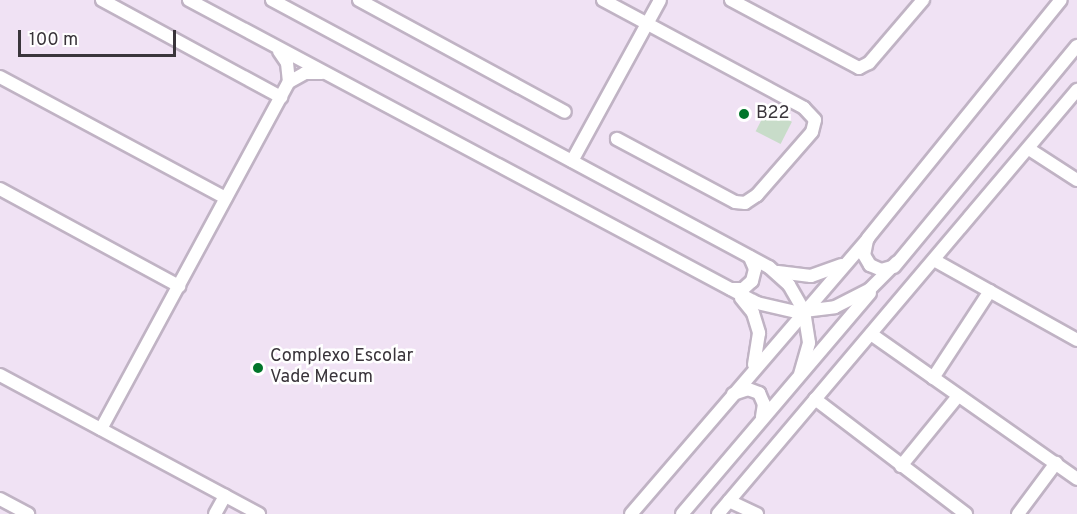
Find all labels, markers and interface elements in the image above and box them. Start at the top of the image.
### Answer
scale bar [21,18,178,56]
text: 100 m [29,29,78,52]
place label: B22 [756,103,789,125]
marker: B22 [737,107,751,121]
place label: Complexo Escolar Vade Mecum [270,347,414,389]
marker: Complexo Escolar Vade Mecum [251,361,265,375]

